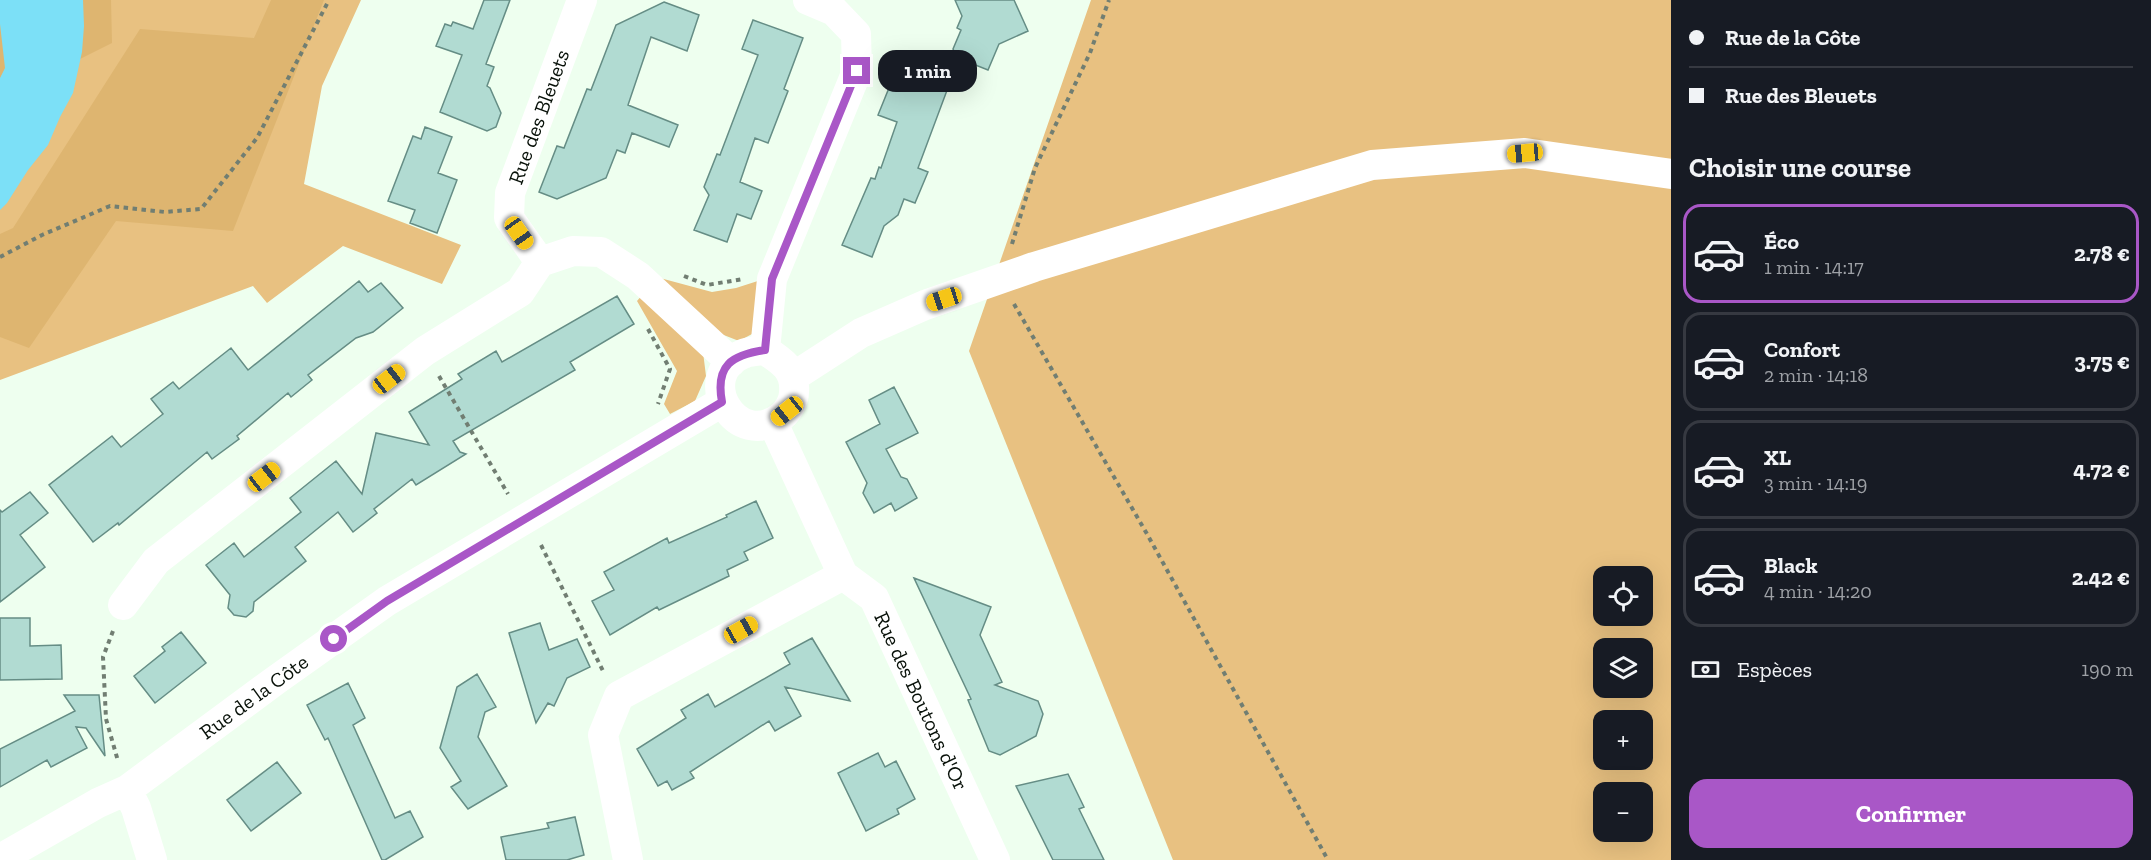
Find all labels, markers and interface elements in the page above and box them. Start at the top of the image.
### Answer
text: Rue de la Côte [1725,24,1860,51]
street label: Rue des Bleuets [503,46,574,188]
callout: 1 min [878,50,977,92]
route end [843,57,870,84]
text: 1 min [904,59,951,83]
text: Rue des Bleuets [1725,82,1877,109]
car [1506,142,1544,164]
text: Choisir une course [1689,152,1911,184]
car [501,213,537,253]
icon: car [1692,227,1746,281]
text: Éco [1764,228,1799,255]
text: 2.78 € [2074,240,2130,267]
text: 1 min · 14:17 [1764,255,1864,279]
car [924,285,964,313]
icon: car [1692,335,1746,389]
text: Confort [1764,336,1840,363]
text: 3.75 € [2074,348,2130,375]
car [369,361,409,397]
text: 2 min · 14:18 [1764,363,1868,387]
car [767,393,807,429]
icon: car [1692,443,1746,497]
text: XL [1764,444,1791,471]
text: 4.72 € [2073,456,2130,483]
car [244,459,284,495]
text: 3 min · 14:19 [1764,471,1867,495]
icon: car [1692,551,1746,605]
text: Black [1764,552,1818,579]
text: 2.42 € [2072,564,2130,591]
map controls [1593,566,1653,842]
button: locate [1593,566,1653,626]
text: 4 min · 14:20 [1764,579,1872,603]
street label: Rue des Boutons d'Or [869,608,974,794]
car [721,613,761,647]
route start [320,625,347,652]
button: layers [1593,638,1653,698]
street label: Rue de la Côte [195,649,313,744]
icon: cash [1689,653,1722,686]
text: Espèces [1737,656,1812,683]
text: 190 m [2081,657,2133,681]
button: + [1593,710,1653,770]
button: Confirmer [1689,779,2133,848]
button: − [1593,782,1653,842]

